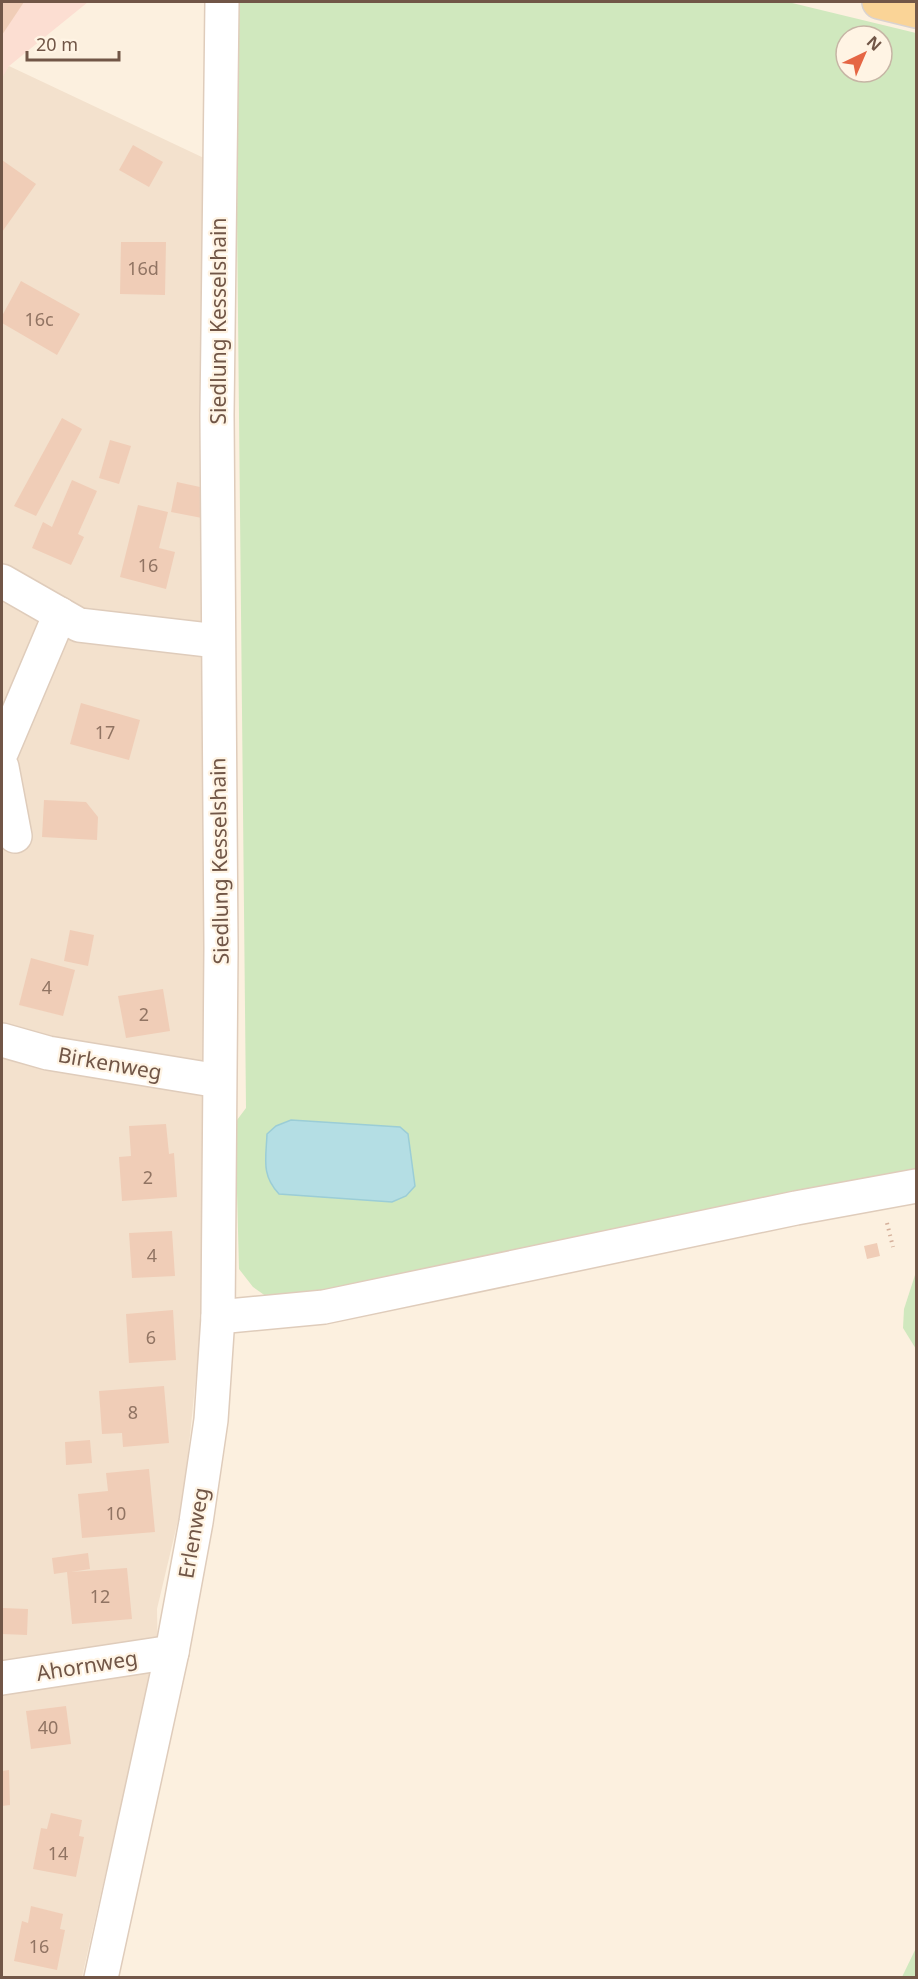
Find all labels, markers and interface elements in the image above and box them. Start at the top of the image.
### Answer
scale bar [27,24,118,62]
north arrow [834,24,894,84]
text: N [862,31,887,56]
text: 20 m [36,32,78,56]
street label: Siedlung Kesselshain [204,218,232,424]
house number: 16d [127,256,159,280]
house number: 16c [24,307,54,331]
house number: 16 [138,553,158,577]
house number: 17 [95,720,115,744]
street label: Siedlung Kesselshain [203,757,235,965]
house number: 4 [42,975,52,999]
house number: 2 [139,1002,149,1026]
street label: Birkenweg [56,1040,164,1086]
house number: 2 [143,1165,153,1189]
house number: 4 [147,1243,157,1267]
house number: 6 [146,1325,156,1349]
house number: 8 [128,1400,138,1424]
street label: Erlenweg [171,1485,215,1581]
house number: 10 [106,1501,126,1525]
house number: 12 [90,1584,110,1608]
street label: Ahornweg [34,1643,140,1687]
house number: 40 [38,1715,58,1739]
house number: 14 [48,1841,68,1865]
house number: 16 [29,1934,49,1958]

